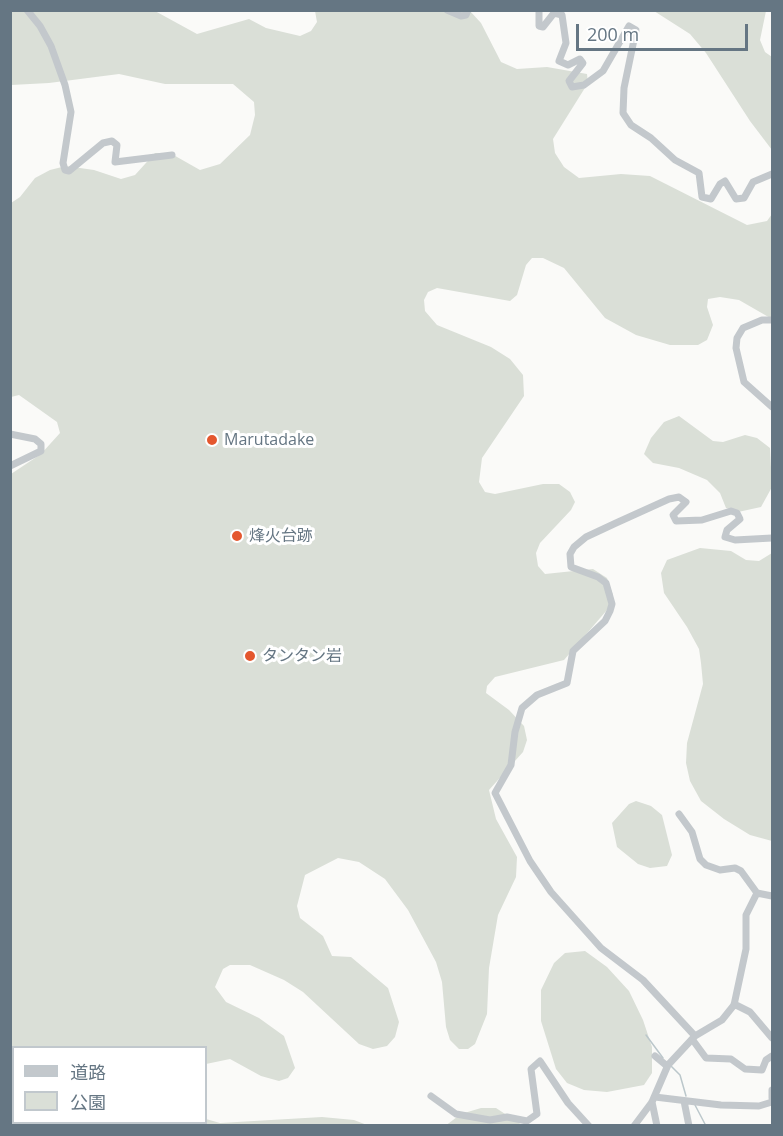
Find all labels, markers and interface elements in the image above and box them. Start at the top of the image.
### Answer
scale bar [579,12,752,50]
text: 200 m [587,22,639,46]
place label: Marutadake [224,430,314,450]
marker: Marutadake [205,433,219,447]
place label: 烽火台跡 [249,526,313,546]
marker: 烽火台跡 [230,529,244,543]
place label: タンタン岩 [262,646,342,666]
marker: タンタン岩 [243,649,257,663]
legend [12,1046,207,1124]
text: 道路 [70,1060,106,1084]
text: 公園 [70,1090,106,1114]

